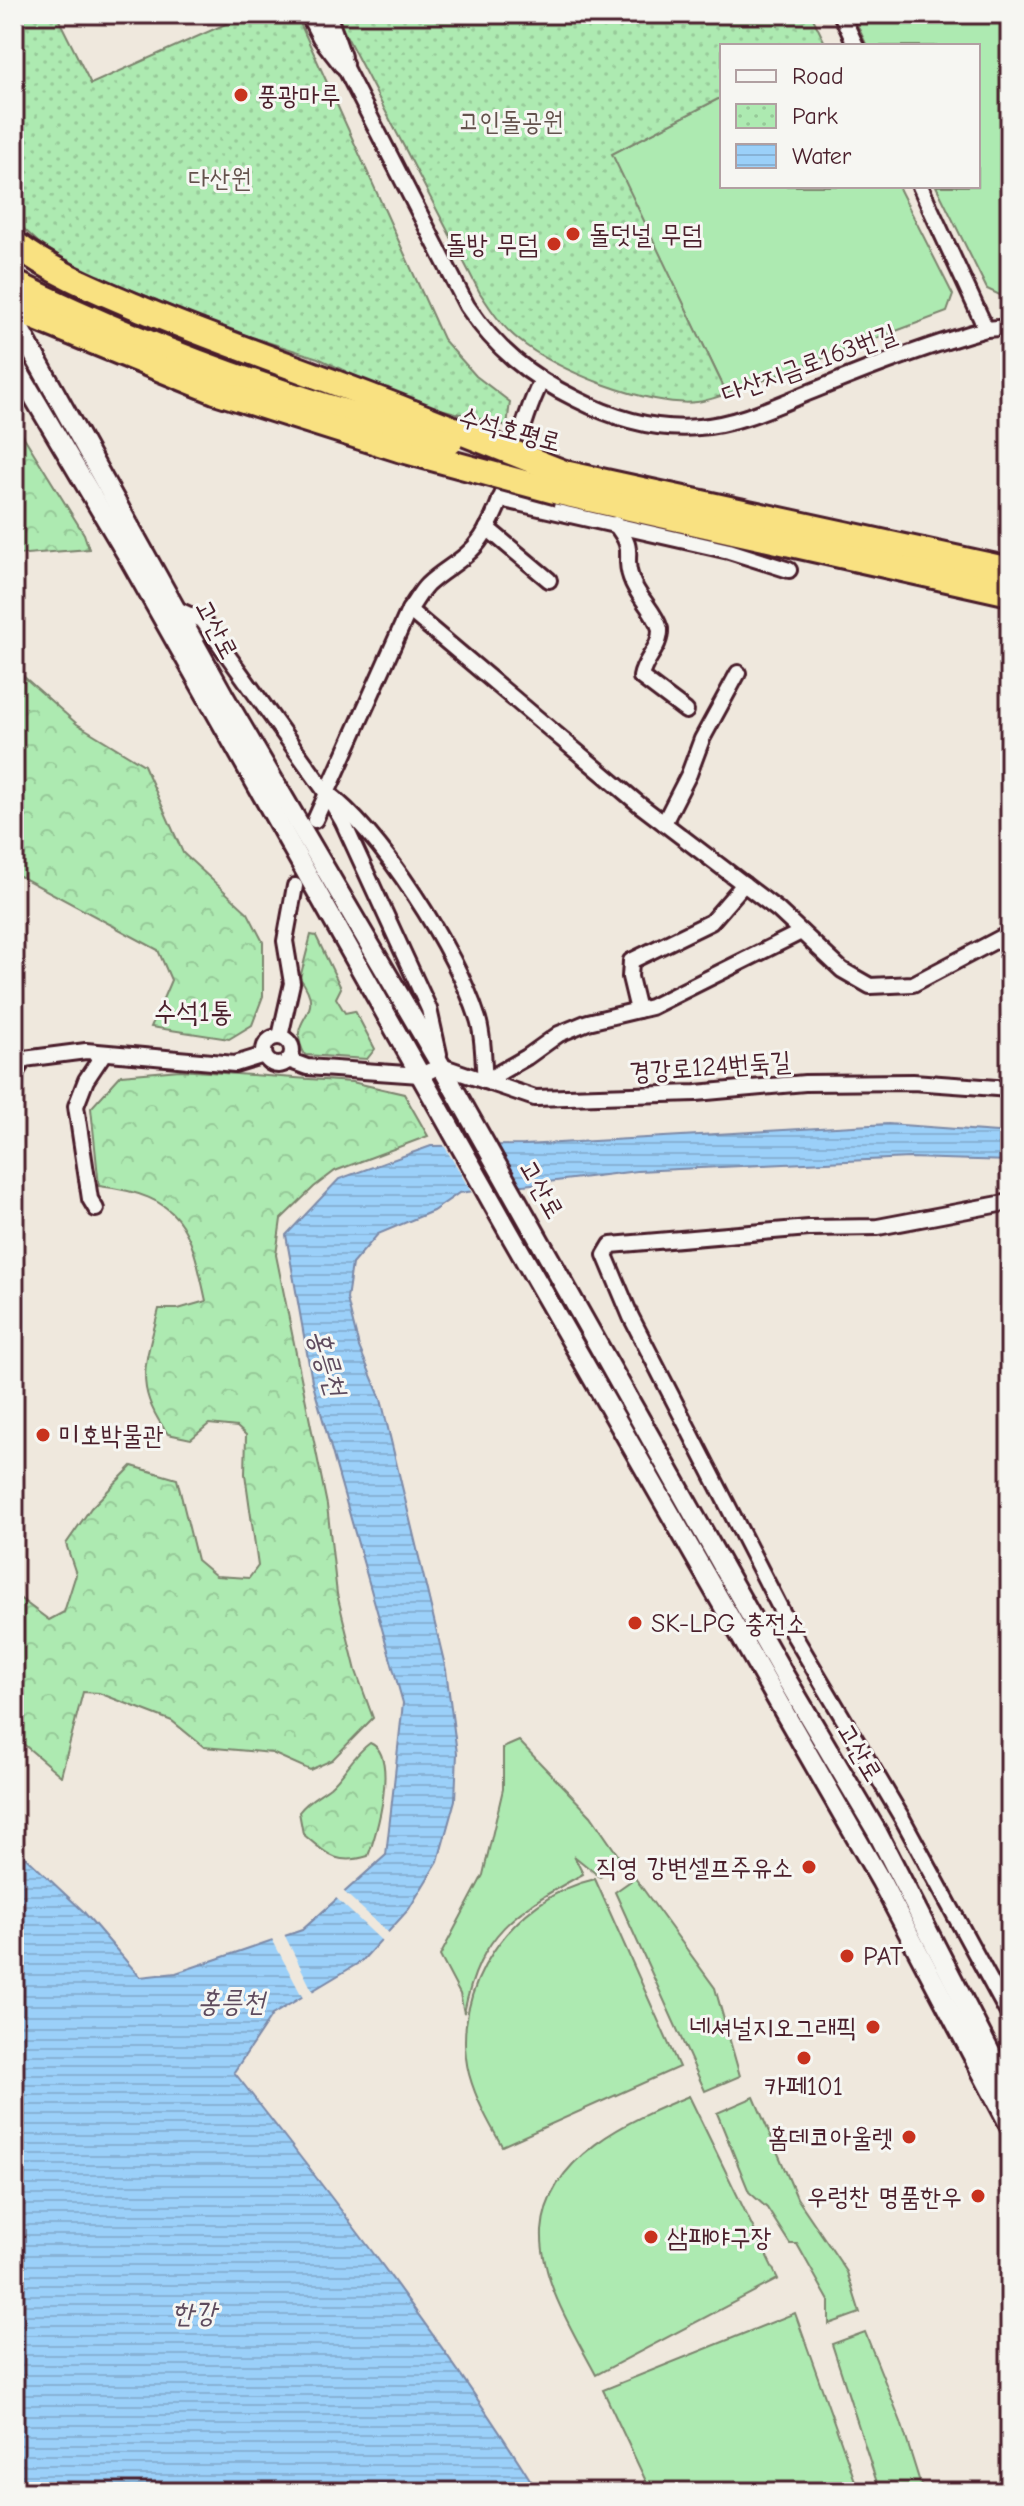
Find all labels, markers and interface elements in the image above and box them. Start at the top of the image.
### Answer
legend [720,44,980,188]
text: Road [792,62,844,90]
place label: 풍광마루 [257,81,341,111]
marker: 풍광마루 [232,86,250,104]
text: Park [792,102,838,130]
park label: 고인돌공원 [459,107,563,137]
text: Water [792,142,852,170]
park label: 다산원 [189,164,251,194]
place label: 돌덧널 무덤 [589,220,702,250]
marker: 돌덧널 무덤 [564,225,582,243]
place label: 돌방 무덤 [446,230,538,260]
marker: 돌방 무덤 [545,235,563,253]
street label: 다산지금로163번길 [718,318,901,410]
street label: 수석호평로 [455,402,564,458]
street label: 고산로 [188,595,244,664]
district label: 수석1통 [154,996,232,1028]
street label: 경강로124번둑길 [628,1046,792,1088]
street label: 고산로 [512,1155,570,1224]
water label: 홍릉천 [302,1325,353,1402]
place label: 미호박물관 [59,1421,164,1451]
marker: 미호박물관 [34,1426,52,1444]
place label: SK-LPG 충전소 [651,1609,807,1639]
marker: SK-LPG 충전소 [626,1614,644,1632]
street label: 고산로 [830,1718,888,1787]
place label: 직영 강변셀프주유소 [596,1853,793,1883]
marker: 직영 강변셀프주유소 [800,1858,818,1876]
place label: PAT [863,1942,904,1972]
marker: PAT [838,1947,856,1965]
water label: 홍릉천 [197,1986,267,2018]
place label: 네셔널지오그래픽 [690,2013,857,2043]
marker: 네셔널지오그래픽 [864,2018,882,2036]
marker: 카페101 [795,2049,813,2067]
place label: 카페101 [765,2072,843,2102]
place label: 홈데코아울렛 [767,2123,893,2153]
marker: 홈데코아울렛 [900,2128,918,2146]
place label: 우렁찬 명품한우 [807,2182,962,2212]
marker: 우렁찬 명품한우 [969,2187,987,2205]
place label: 삼패야구장 [667,2223,772,2253]
marker: 삼패야구장 [642,2228,660,2246]
water label: 한강 [171,2297,220,2329]

